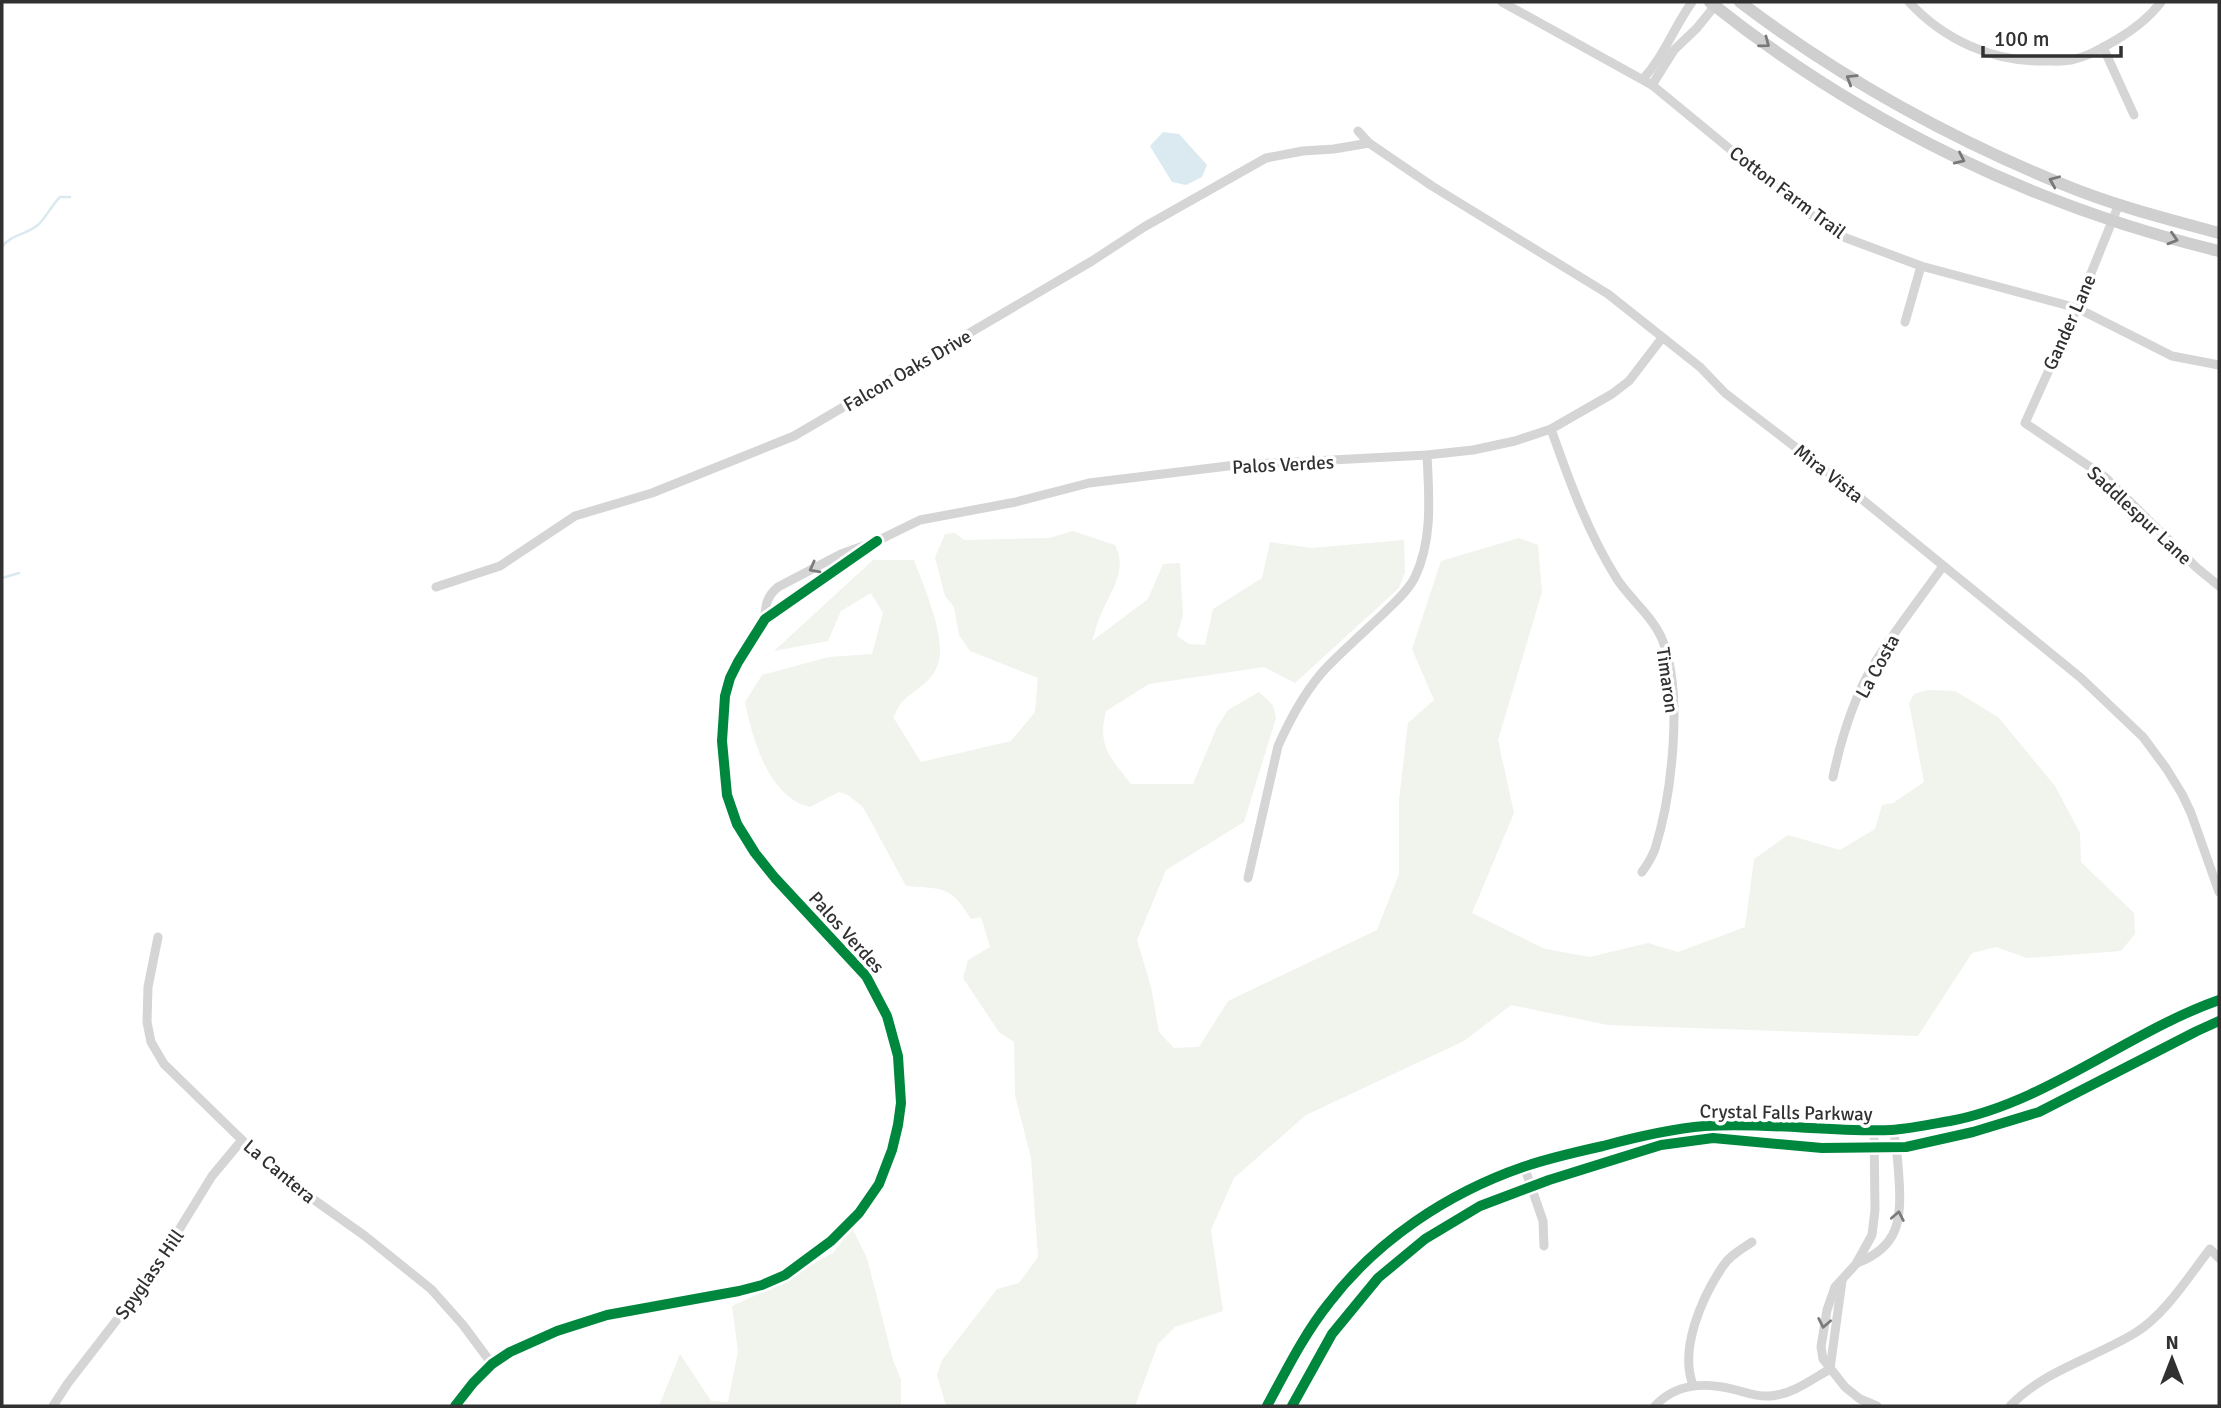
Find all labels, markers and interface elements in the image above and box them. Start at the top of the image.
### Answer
scale bar [1983,14,2121,58]
text: 100 m [1994,26,2049,52]
one-way arrow [1757,34,1770,47]
one-way arrow [1846,74,1859,87]
street label: Cotton Farm Trail [1724,141,1850,244]
one-way arrow [1953,151,1965,165]
one-way arrow [2049,175,2061,189]
one-way arrow [2166,231,2178,246]
street label: Gander Lane [2038,271,2102,374]
street label: Falcon Oaks Drive [839,324,976,417]
street label: Mira Vista [1789,439,1868,508]
street label: Palos Verdes [1232,450,1335,480]
street label: Saddlespur Lane [2082,461,2197,570]
one-way arrow [809,560,821,574]
street label: La Costa [1851,630,1905,703]
street label: Timaron [1651,646,1683,715]
street label: Palos Verdes [803,887,889,979]
street label: Crystal Falls Parkway [1699,1099,1873,1127]
street label: La Cantera [238,1134,321,1209]
one-way arrow [1890,1210,1905,1222]
street label: Spyglass Hill [110,1225,190,1324]
one-way arrow [1818,1317,1833,1329]
north arrow [2137,1324,2207,1394]
text: N [2165,1331,2179,1355]

